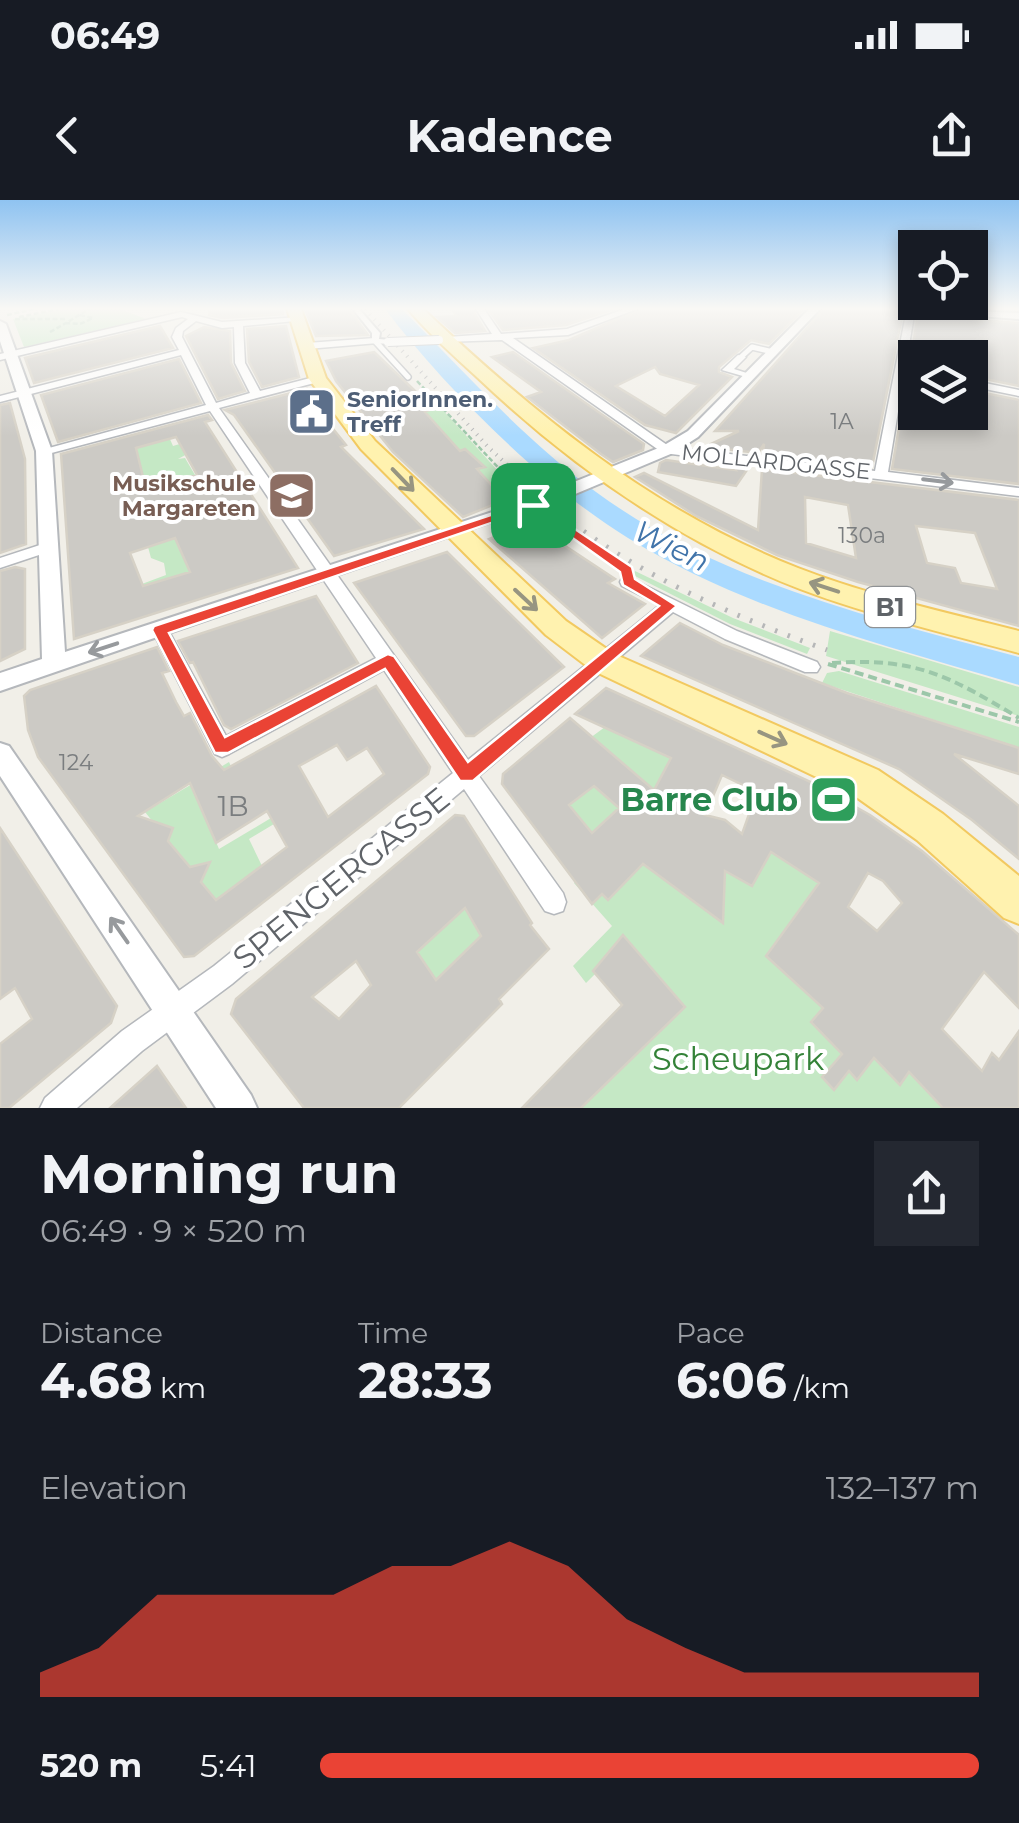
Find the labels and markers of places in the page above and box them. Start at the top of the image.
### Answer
public building icon: SeniorInnen. Treff [286,386,338,438]
place label: SeniorInnen. Treff [347,386,493,438]
pin [491,463,576,548]
place label: Musikschule Margareten [112,470,256,522]
school or university icon: Musikschule Margareten [265,470,317,522]
sports icon: Barre Club [807,773,859,825]
place label: Barre Club [620,780,798,819]

